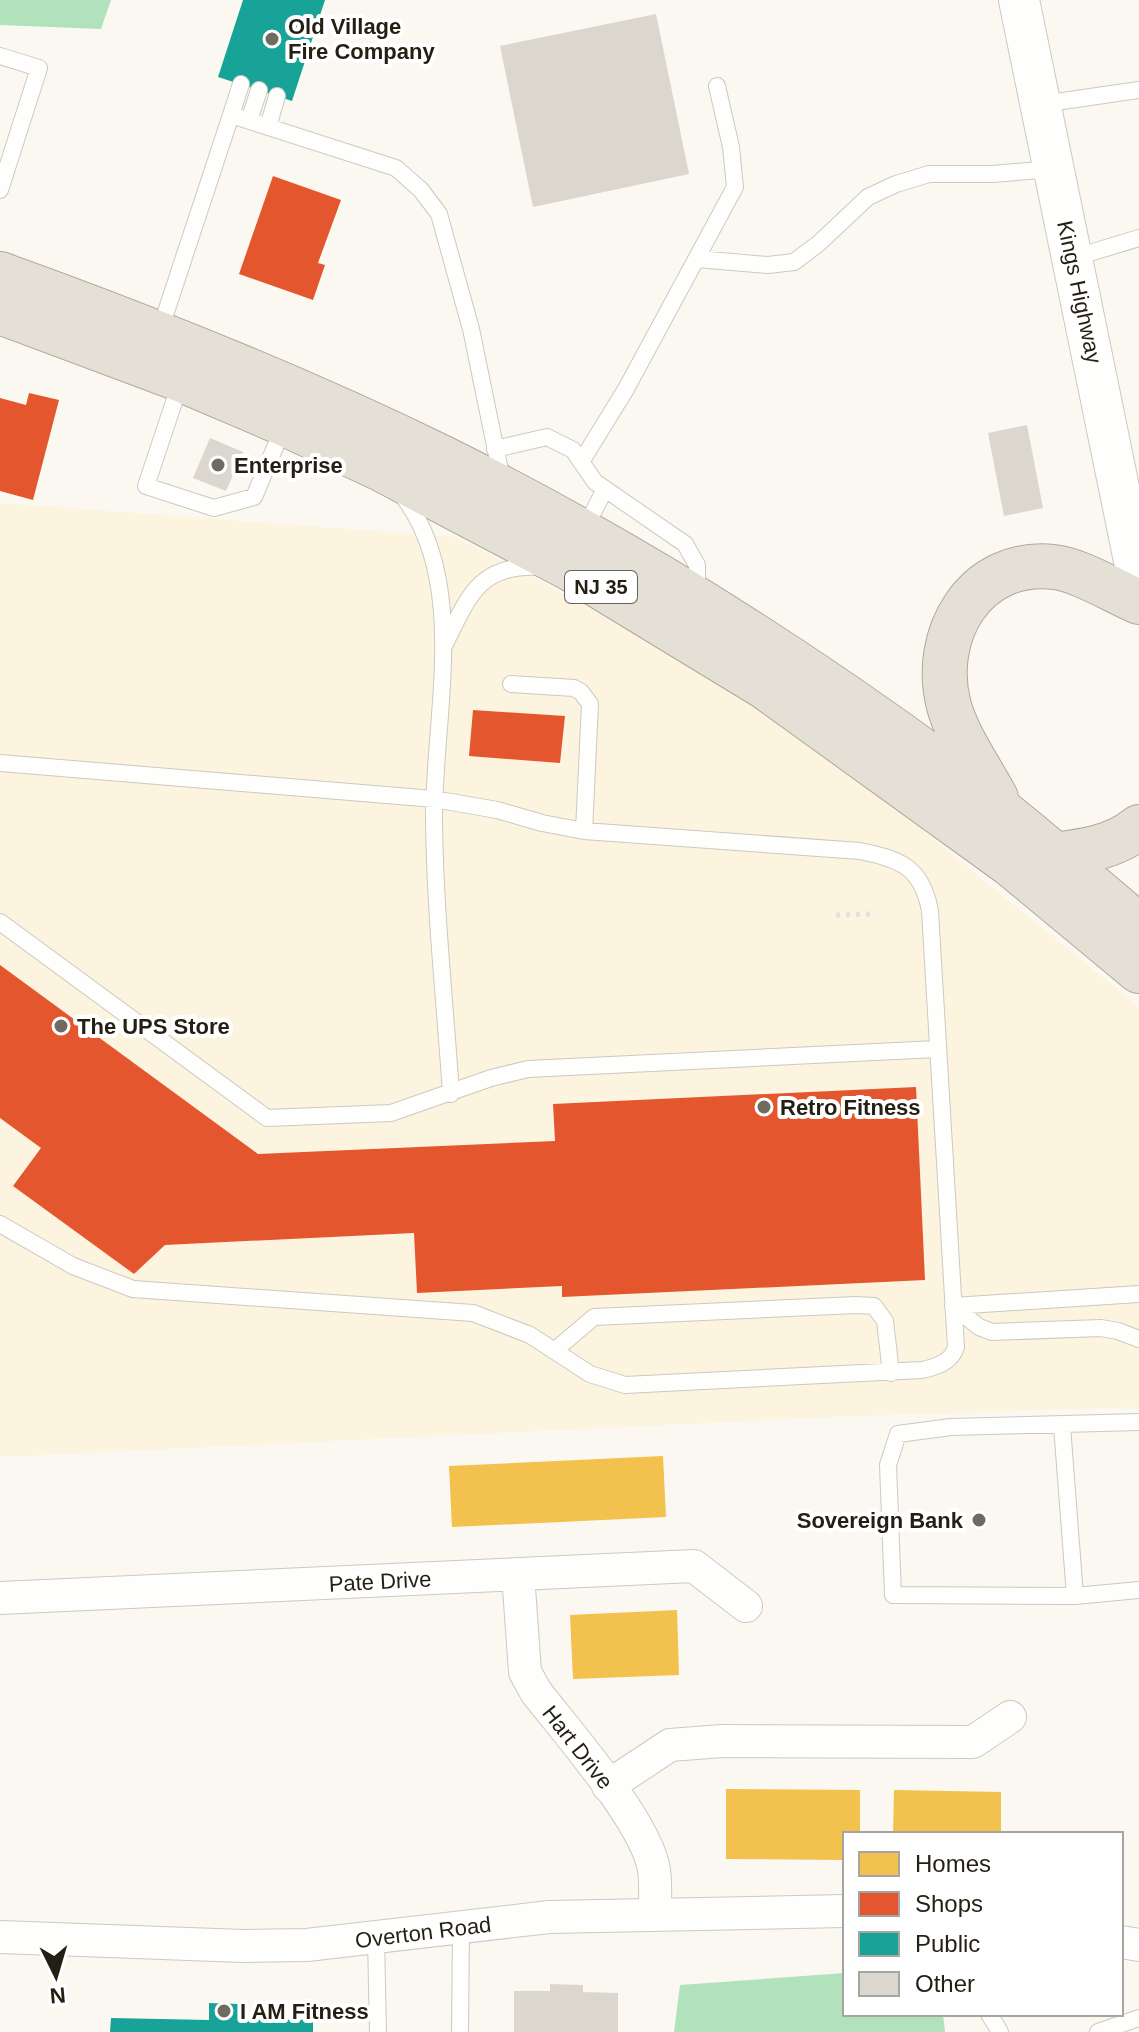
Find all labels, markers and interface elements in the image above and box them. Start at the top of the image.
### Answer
place label: Old Village Fire Company [288,14,435,64]
marker: Old Village Fire Company [263,30,281,48]
street label: Kings Highway [1052,218,1107,366]
place label: Enterprise [234,453,343,478]
marker: Enterprise [209,456,227,474]
road number: NJ 35 [565,571,637,603]
place label: The UPS Store [77,1014,230,1039]
marker: The UPS Store [52,1017,70,1035]
place label: Retro Fitness [780,1095,921,1120]
marker: Retro Fitness [755,1098,773,1116]
place label: Sovereign Bank [797,1508,964,1533]
marker: Sovereign Bank [970,1511,988,1529]
street label: Pate Drive [328,1566,432,1597]
street label: Hart Drive [537,1701,618,1794]
legend [843,1832,1123,2016]
text: Homes [915,1850,991,1877]
text: Shops [915,1890,983,1917]
street label: Overton Road [354,1912,493,1953]
text: Public [915,1930,980,1957]
north arrow [16,1936,96,2016]
text: Other [915,1970,975,1997]
text: N [49,1982,67,2009]
place label: I AM Fitness [240,1999,369,2024]
marker: I AM Fitness [215,2002,233,2020]

